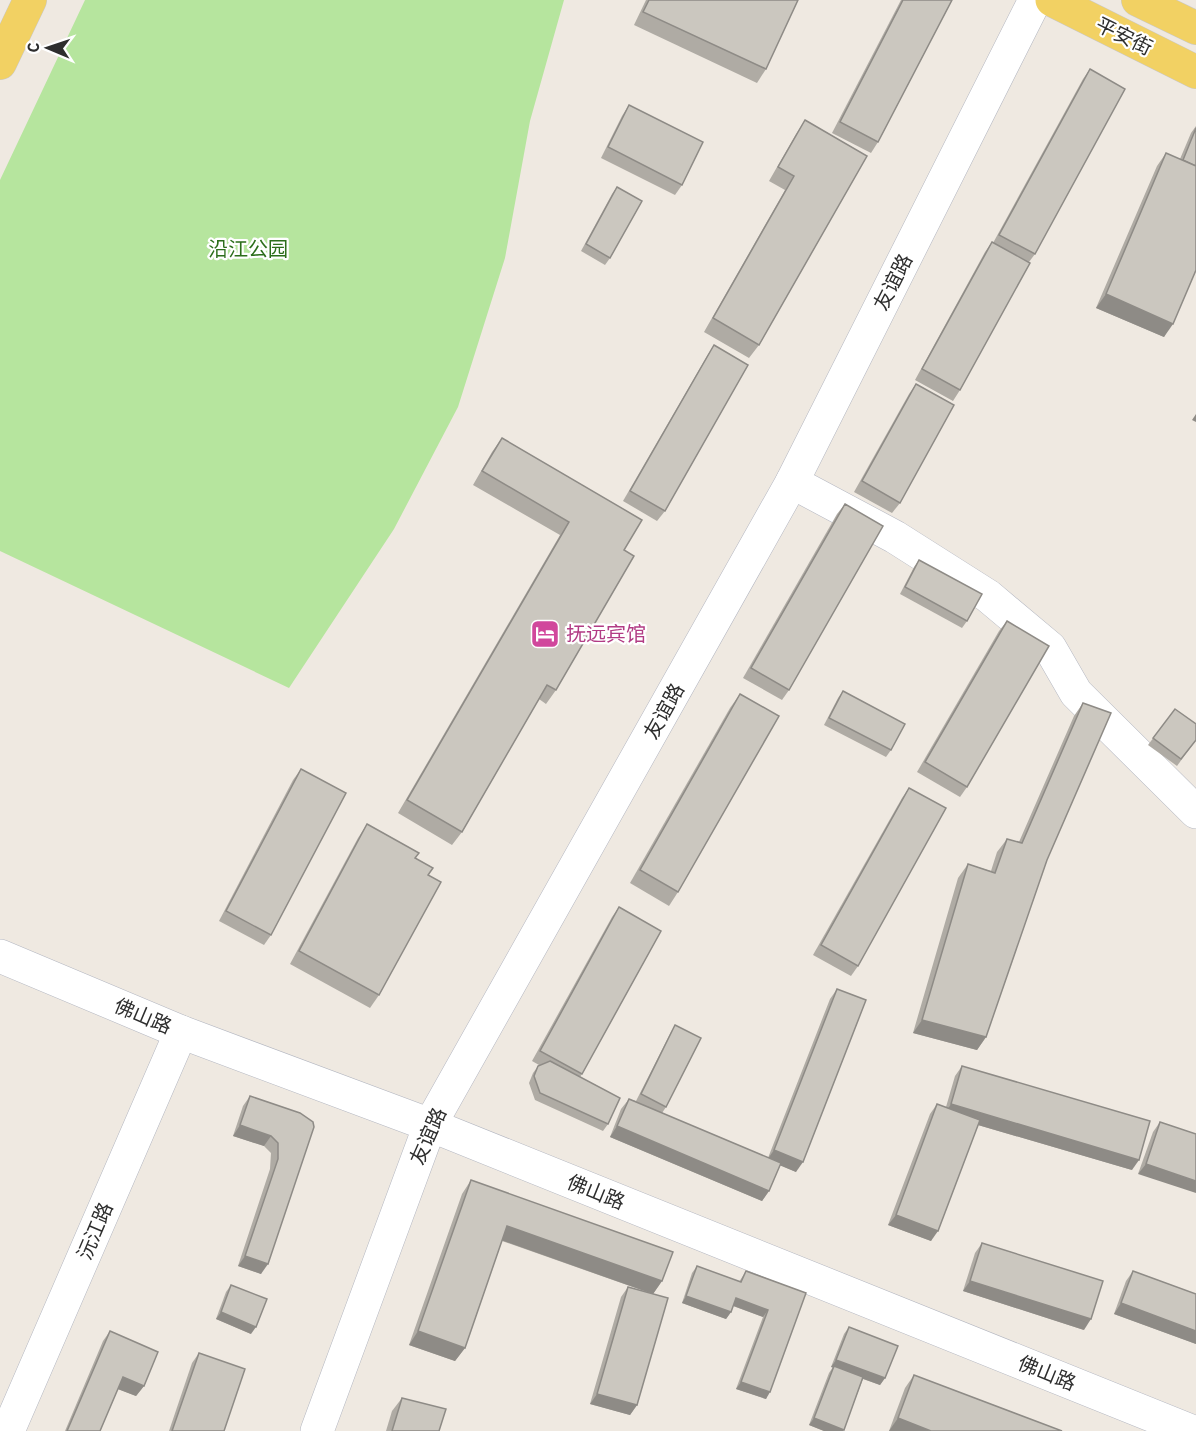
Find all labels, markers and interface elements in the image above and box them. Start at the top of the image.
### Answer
street label: 平安街 [1090,13,1156,63]
north arrow [18,18,78,78]
text: С [25,42,45,53]
park label: 沿江公园 [208,238,288,264]
street label: 友谊路 [870,250,920,316]
hotel icon: 抚远宾馆 [529,618,561,650]
place label: 抚远宾馆 [566,623,646,649]
street label: 友谊路 [640,679,692,745]
street label: 佛山路 [110,994,175,1042]
street label: 友谊路 [406,1104,454,1170]
street label: 佛山路 [563,1171,628,1217]
street label: 沅江路 [73,1199,121,1264]
street label: 佛山路 [1014,1352,1079,1398]

